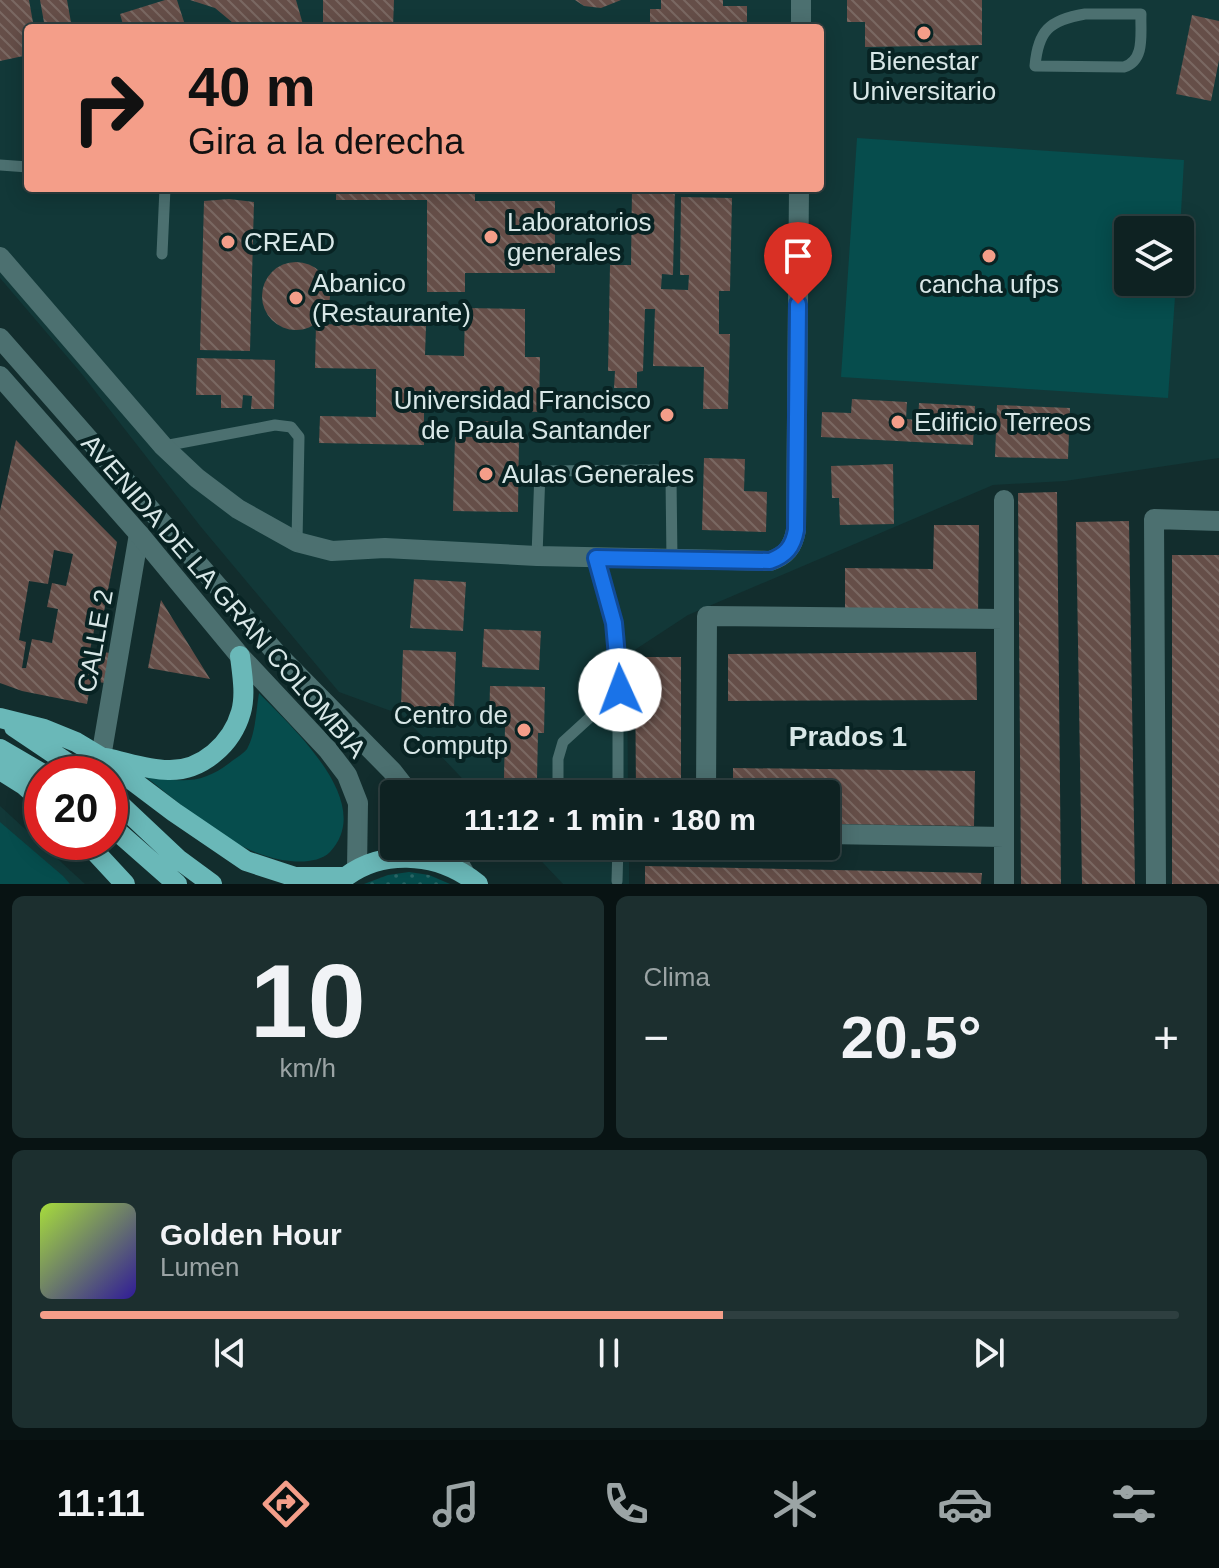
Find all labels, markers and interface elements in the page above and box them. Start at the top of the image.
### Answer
marker: Bienestar Universitario [915,24,933,42]
place label: Bienestar Universitario [852,46,996,106]
text: 40 m [188,55,316,118]
icon: right [56,56,160,160]
text: Gira a la derecha [188,121,464,162]
place label: Laboratorios generales [507,207,652,267]
map controls [1114,216,1194,296]
button: layers [1114,216,1194,296]
pin [764,222,832,304]
place label: CREAD [244,227,335,257]
marker: Laboratorios generales [482,228,500,246]
marker: CREAD [219,233,237,251]
icon: arrive [776,234,820,278]
marker: cancha ufps [980,247,998,265]
place label: Abanico (Restaurante) [312,268,471,328]
place label: cancha ufps [919,269,1059,299]
marker: Abanico (Restaurante) [287,289,305,307]
place label: Universidad Francisco de Paula Santander [394,385,651,445]
marker: Universidad Francisco de Paula Santander [658,406,676,424]
place label: Edificio Terreos [914,407,1091,437]
marker: Edificio Terreos [889,413,907,431]
street label: AVENIDA DE LA GRAN COLOMBIA [75,428,373,764]
place label: Aulas Generales [502,459,694,489]
marker: Aulas Generales [477,465,495,483]
street label: CALLE 2 [71,587,119,695]
position arrow [578,648,662,732]
place label: Centro de Computp [394,700,508,760]
marker: Centro de Computp [515,721,533,739]
district label: Prados 1 [789,721,907,752]
speed limit sign: 20 [24,756,128,860]
text: 11:12 · 1 min · 180 m [464,803,756,836]
text: 10 [250,943,366,1059]
text: Clima [644,962,710,992]
text: 20.5° [841,1004,982,1071]
text: − [644,1013,669,1062]
text: + [1153,1013,1179,1062]
text: km/h [280,1053,336,1083]
text: Golden Hour [160,1218,342,1251]
text: Lumen [160,1252,240,1282]
icon: previous [208,1331,252,1375]
icon: pause [587,1331,631,1375]
icon: next [967,1331,1011,1375]
icon: directions [258,1476,314,1532]
icon: music [428,1476,484,1532]
icon: phone [598,1476,654,1532]
icon: climate [767,1476,823,1532]
icon: car [937,1476,993,1532]
icon: filters [1106,1476,1162,1532]
text: 11:11 [57,1483,145,1524]

